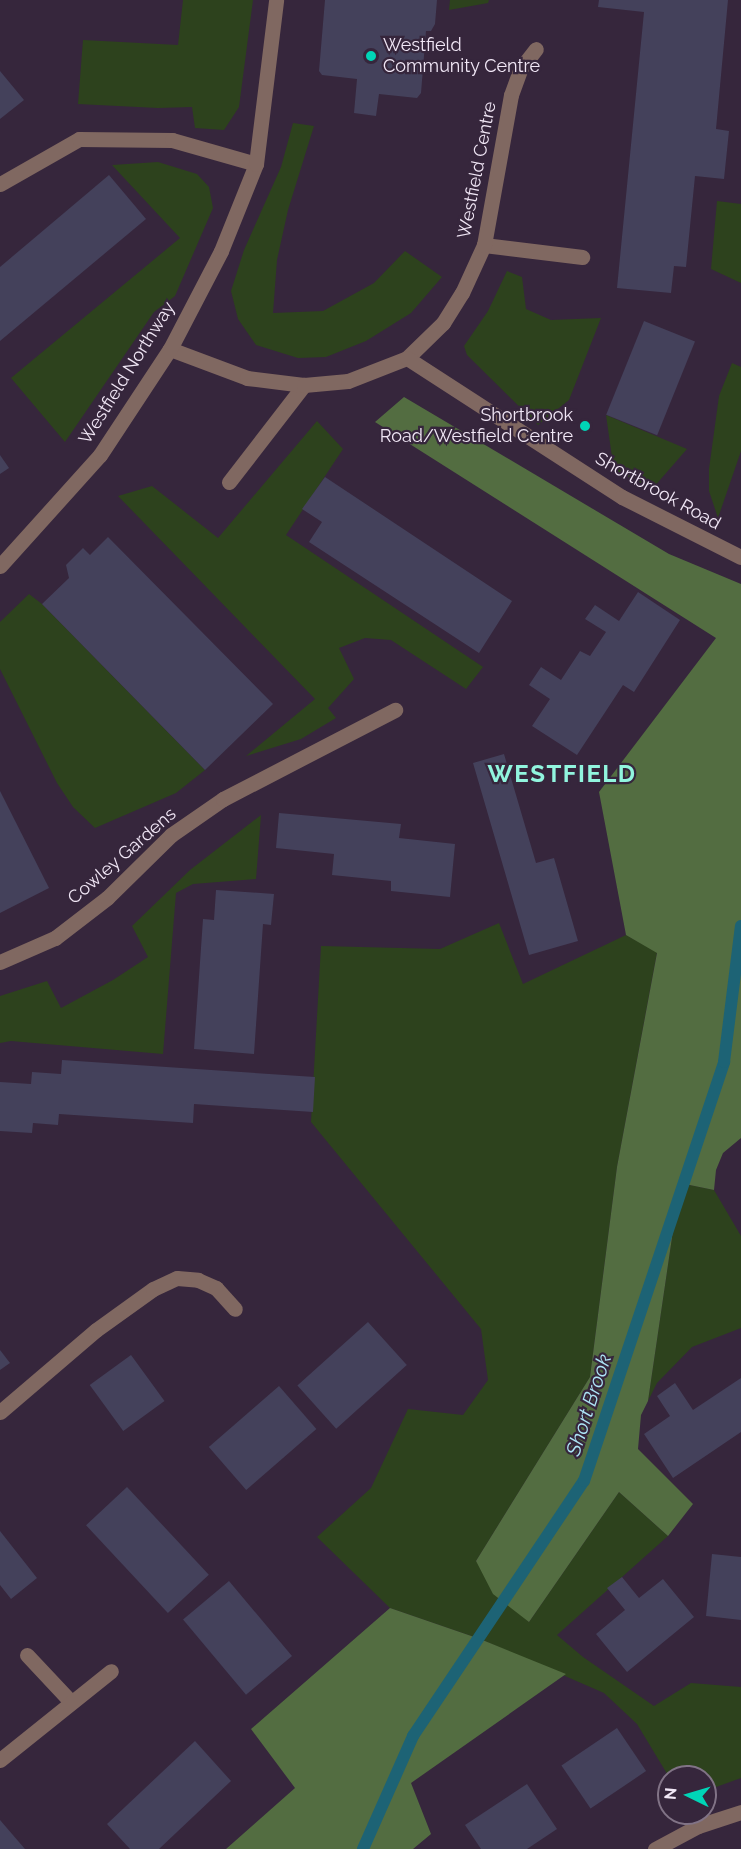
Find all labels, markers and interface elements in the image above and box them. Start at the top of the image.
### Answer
place label: Westfield Community Centre [383,35,541,78]
marker: Westfield Community Centre [364,49,378,63]
street label: Westfield Centre [453,100,501,240]
street label: Westfield Northway [74,298,180,448]
place label: Shortbrook Road/Westfield Centre [380,405,573,448]
marker: Shortbrook Road/Westfield Centre [578,419,592,433]
street label: Shortbrook Road [591,448,725,534]
district label: WESTFIELD [487,760,637,788]
street label: Cowley Gardens [63,803,181,909]
water label: Short Brook [561,1351,617,1459]
north arrow [657,1765,717,1825]
text: N [661,1787,681,1800]

